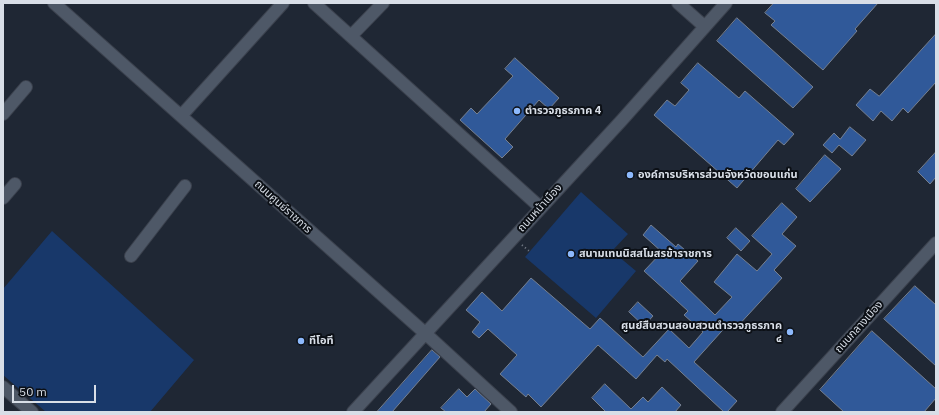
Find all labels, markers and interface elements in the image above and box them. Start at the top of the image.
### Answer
place label: ตำรวจภูธรภาค 4 [525,104,601,118]
marker: ตำรวจภูธรภาค 4 [512,106,522,116]
place label: องค์การบริหารส่วนจังหวัดขอนแก่น [638,168,798,182]
marker: องค์การบริหารส่วนจังหวัดขอนแก่น [625,170,635,180]
street label: ถนนศูนย์ราชการ [252,178,314,236]
street label: ถนนหน้าเมือง [515,181,565,235]
place label: สนามเทนนิสสโมสรข้าราชการ [579,247,712,261]
marker: สนามเทนนิสสโมสรข้าราชการ [566,249,576,259]
street label: ถนนกลางเมือง [832,298,886,356]
place label: ศูนย์สืบสวนสอบสวนตำรวจภูธรภาค ๔ [621,319,782,345]
marker: ศูนย์สืบสวนสอบสวนตำรวจภูธรภาค ๔ [785,327,795,337]
place label: ทีโอที [309,334,333,348]
marker: ทีโอที [296,336,306,346]
scale bar [14,377,98,403]
text: 50 m [19,384,47,399]

